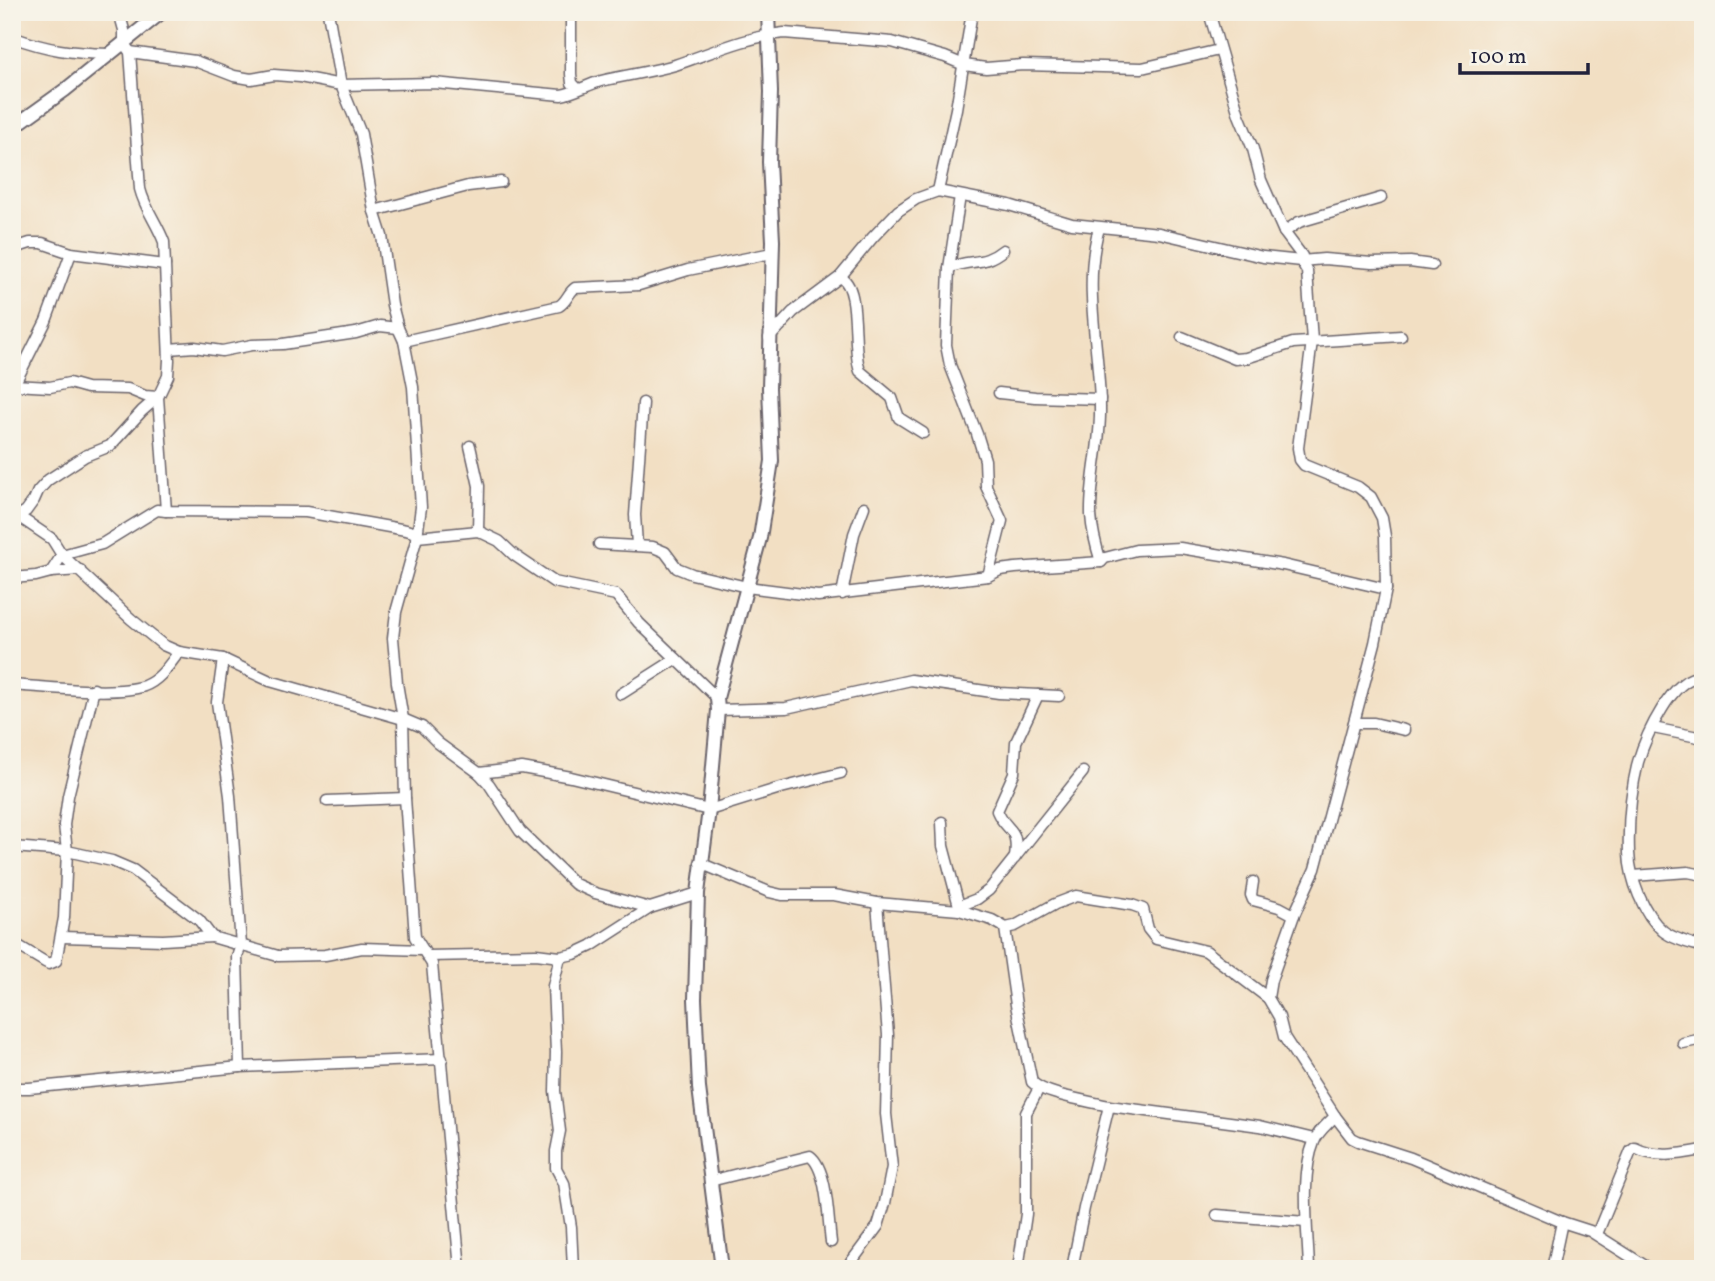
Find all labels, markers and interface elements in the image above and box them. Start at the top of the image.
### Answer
scale bar [1460,32,1587,76]
text: 100 m [1470,43,1527,72]

